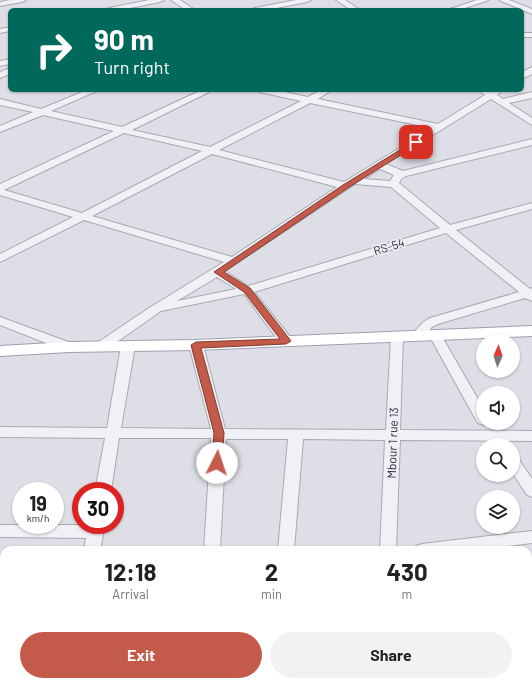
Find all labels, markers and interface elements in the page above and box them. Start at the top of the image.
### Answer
text: 90 m [94,22,154,56]
icon: right [28,24,80,76]
text: Turn right [94,56,170,78]
pin [399,125,433,159]
icon: arrive [405,131,427,153]
street label: RS-54 [371,235,406,257]
north arrow [476,334,520,378]
map controls [476,334,520,534]
button: sound [476,386,520,430]
street label: Mbour 1 rue 13 [384,407,400,479]
button: search [476,438,520,482]
position arrow [196,442,238,484]
speed limit sign: 30 [72,482,124,534]
button: layers [476,490,520,534]
text: 19 [29,491,47,515]
text: km/h [27,512,49,524]
text: 12:18 [104,557,157,586]
text: 2 [265,557,278,586]
text: 430 [386,557,428,586]
text: Arrival [112,586,149,602]
text: min [261,586,282,602]
text: m [402,586,412,602]
button: Exit [20,632,262,678]
button: Share [270,632,512,678]

